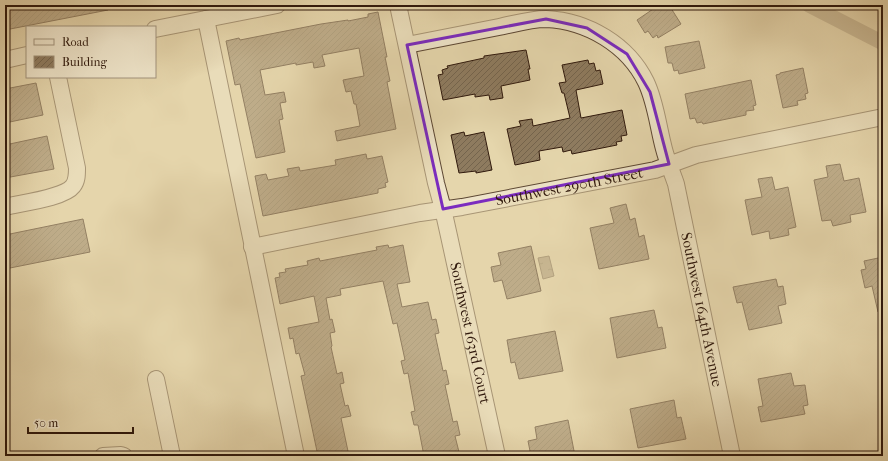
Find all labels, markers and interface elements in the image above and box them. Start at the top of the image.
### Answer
legend [26,26,156,78]
text: Road [62,35,89,49]
text: Building [62,55,107,69]
street label: Southwest 290th Street [494,163,645,209]
street label: Southwest 164th Avenue [677,231,727,389]
street label: Southwest 163rd Court [446,261,495,406]
scale bar [28,409,133,435]
text: 50 m [34,416,58,430]

